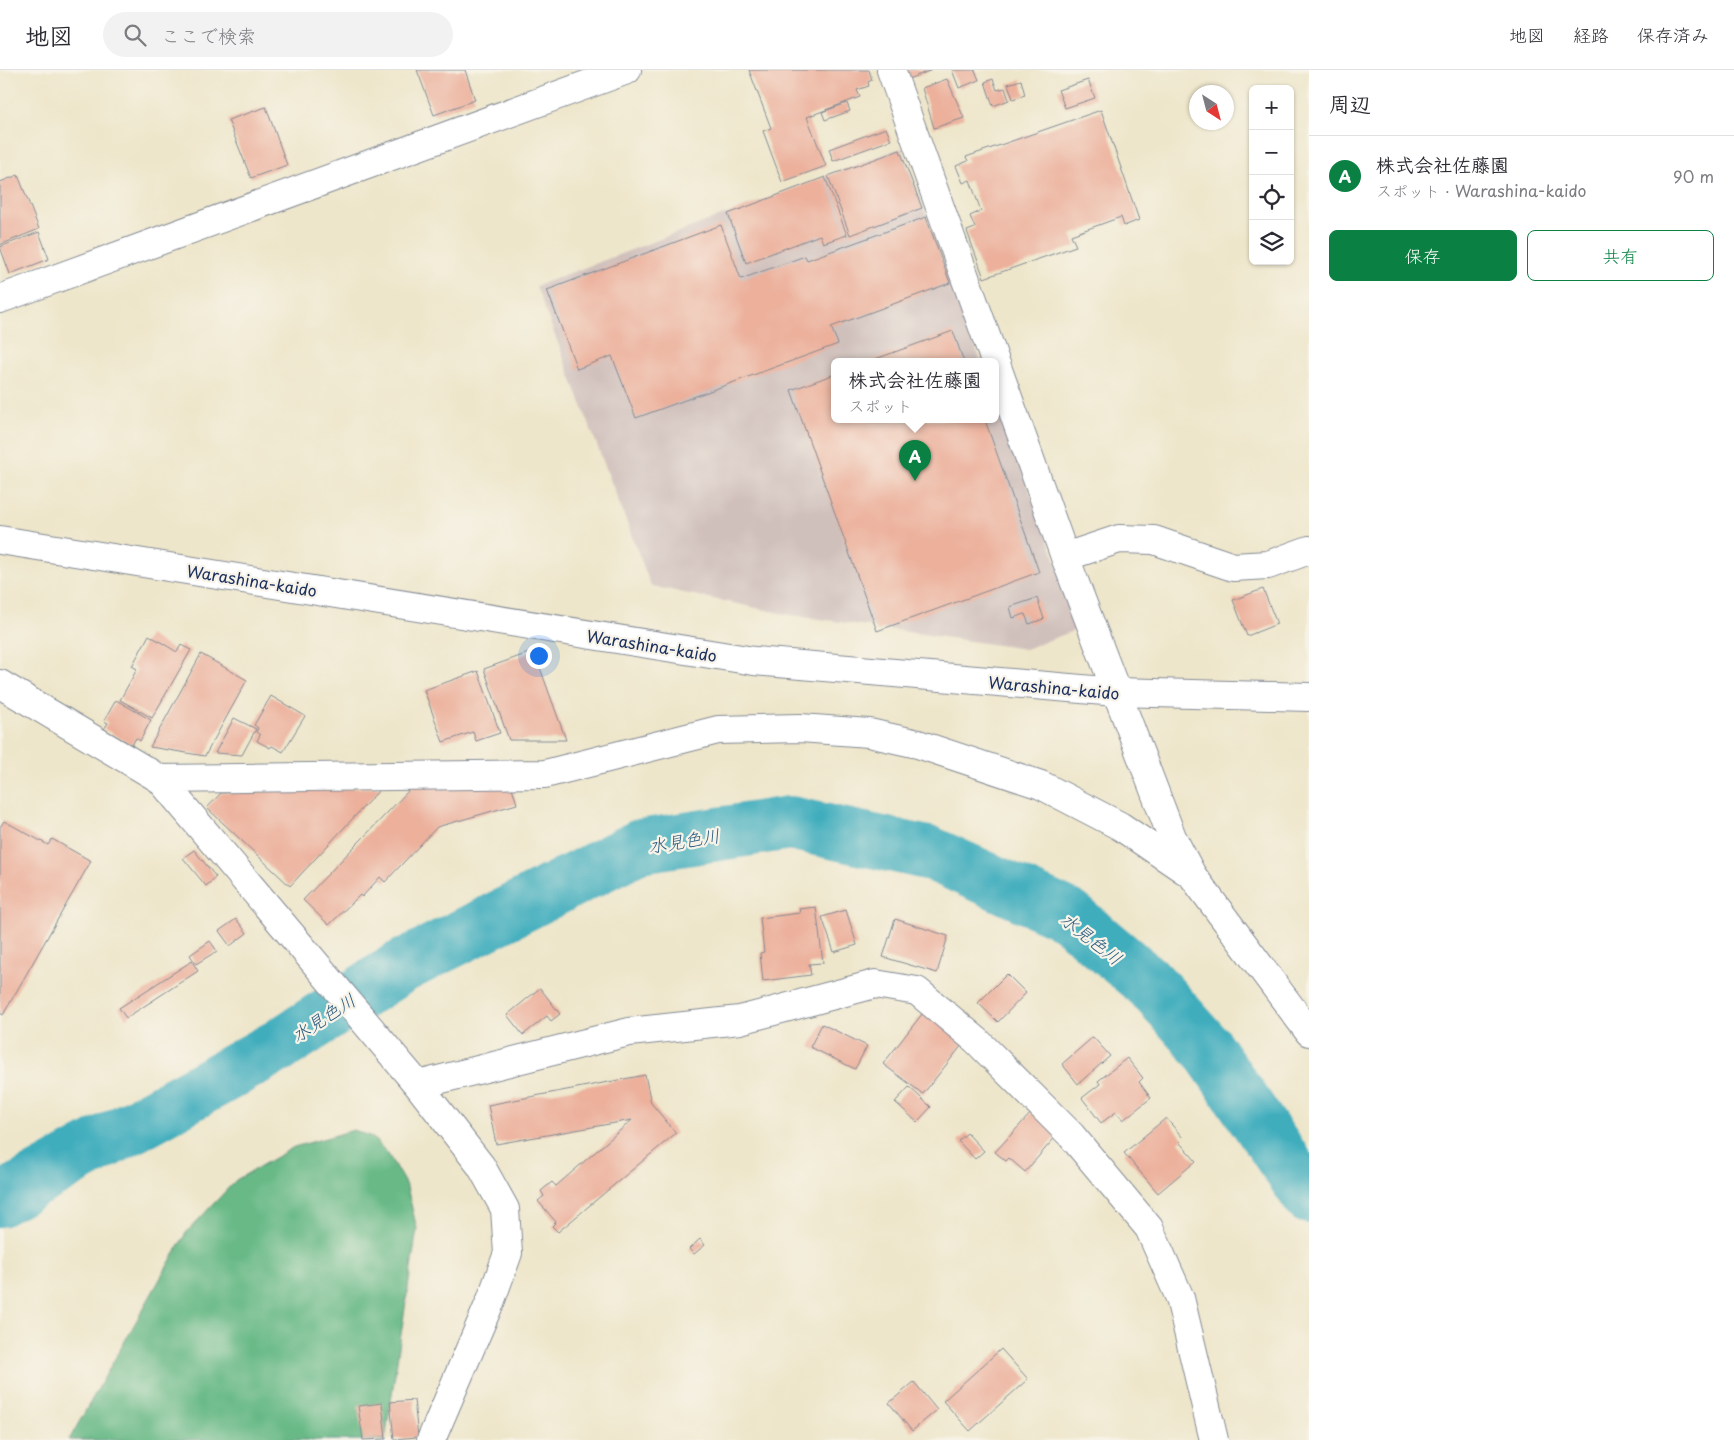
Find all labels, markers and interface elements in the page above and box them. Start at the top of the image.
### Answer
search box [103,12,453,57]
text: 地図 [25,17,73,53]
icon: search [121,21,149,49]
text: ここで検索 [161,21,256,49]
text: 地図 [1509,21,1545,48]
text: 経路 [1573,21,1609,48]
text: 保存済み [1637,21,1709,48]
north arrow [1189,85,1234,130]
map controls [1249,85,1294,265]
button: + [1249,85,1294,130]
text: 周辺 [1329,87,1371,119]
button: − [1249,130,1294,175]
text: 株式会社佐藤園 [1376,150,1509,178]
text: A [1339,164,1351,188]
text: 90 m [1673,164,1714,188]
button: locate [1249,175,1294,220]
text: スポット · Warashina-kaido [1376,178,1586,202]
button: layers [1249,220,1294,265]
button: 保存 [1329,230,1517,281]
button: 共有 [1527,230,1714,281]
popup [831,358,999,423]
text: 株式会社佐藤園 [848,365,982,393]
text: スポット [848,393,913,417]
pin: A [899,440,931,481]
street label: Warashina-kaido [185,558,319,602]
street label: Warashina-kaido [585,623,719,667]
your location [526,643,552,669]
street label: Warashina-kaido [987,669,1121,705]
water label: 水見色川 [646,821,722,859]
water label: 水見色川 [1055,905,1129,971]
water label: 水見色川 [285,986,361,1048]

